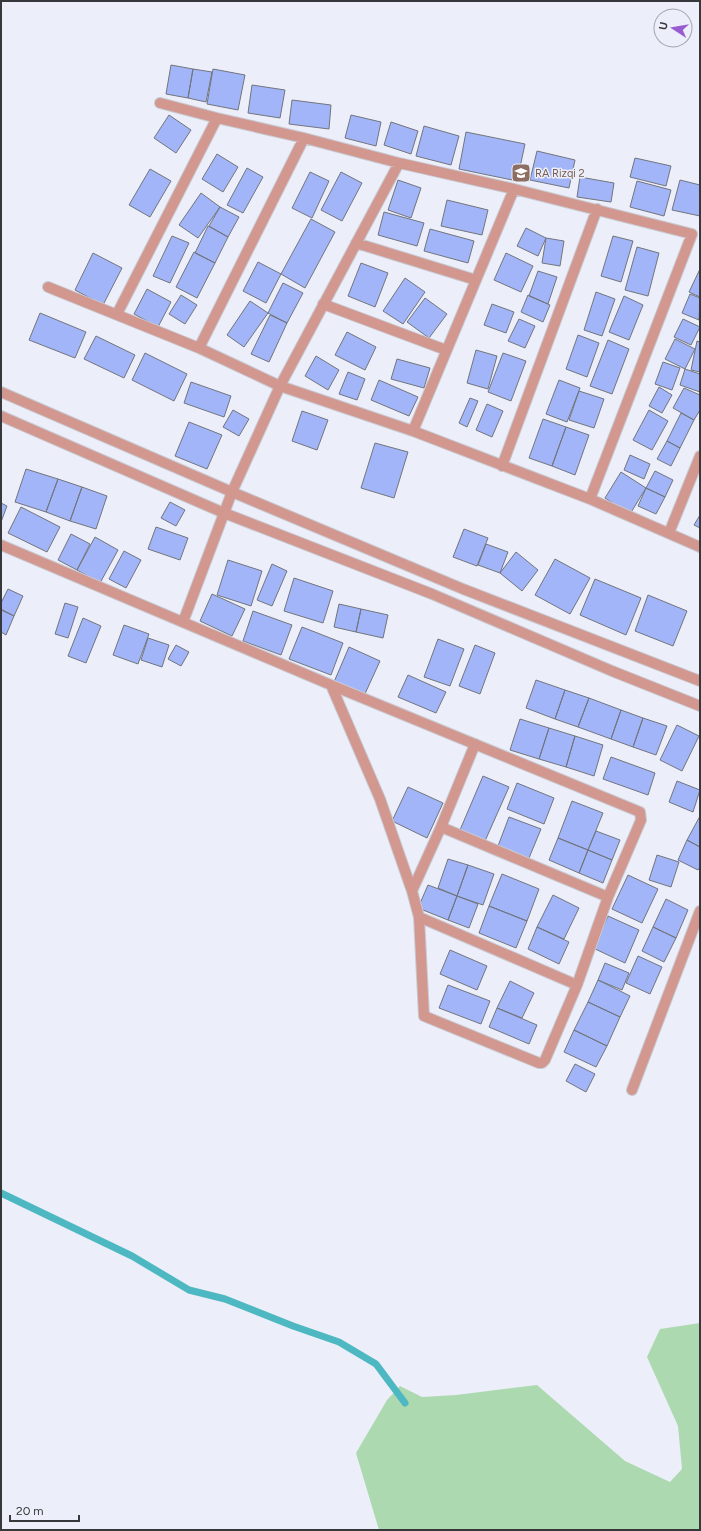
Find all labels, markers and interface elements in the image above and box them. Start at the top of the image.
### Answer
north arrow [653,8,693,48]
text: U [657,21,671,31]
school or university icon: RA Rizqi 2 [510,162,532,184]
place label: RA Rizqi 2 [535,167,585,180]
scale bar [10,1497,79,1523]
text: 20 m [16,1504,44,1518]

